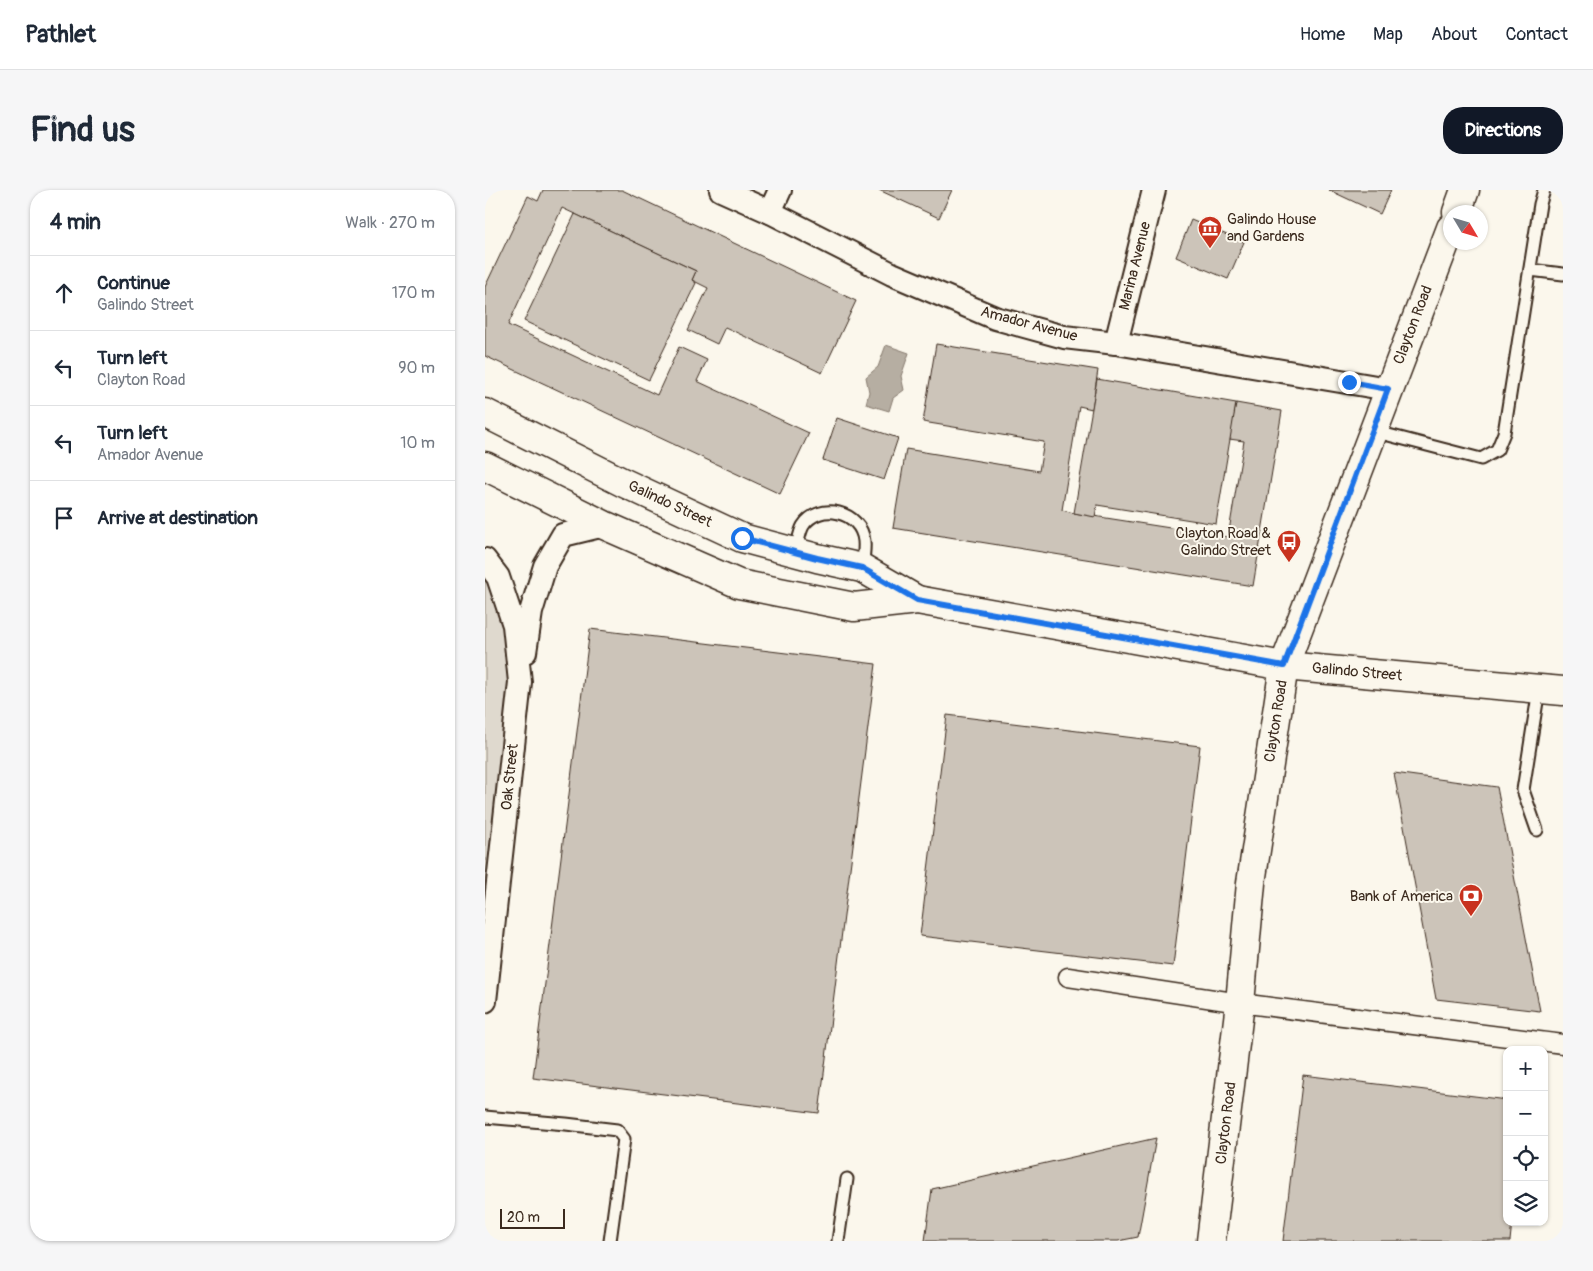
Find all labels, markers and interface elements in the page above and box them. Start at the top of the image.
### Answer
text: Pathlet [25,20,96,49]
text: Home [1300,23,1345,46]
text: Map [1373,23,1403,46]
text: About [1431,23,1477,46]
text: Contact [1505,23,1568,46]
button: Directions [1443,107,1563,154]
text: Find us [30,108,135,152]
north arrow [1443,205,1488,250]
text: 4 min [50,209,101,236]
place label: Galindo House and Gardens [1227,210,1317,246]
text: Walk · 270 m [345,213,435,233]
museum icon: Galindo House and Gardens [1197,215,1223,249]
street label: Marina Avenue [1115,219,1155,312]
text: Continue [97,271,170,295]
icon: ahead [50,279,78,307]
text: 170 m [392,283,435,303]
street label: Clayton Road [1389,283,1437,367]
text: Galindo Street [97,295,194,315]
street label: Amador Avenue [978,302,1080,346]
text: Turn left [97,346,167,370]
icon: left [50,354,78,382]
text: 90 m [398,358,435,378]
text: Clayton Road [97,370,186,390]
route end [1338,371,1361,394]
text: Turn left [97,421,167,445]
icon: left [50,429,78,457]
text: 10 m [400,433,435,453]
text: Amador Avenue [97,445,203,465]
street label: Galindo Street [625,476,716,532]
icon: arrive [50,504,78,532]
text: Arrive at destination [97,506,258,530]
place label: Clayton Road & Galindo Street [1175,524,1272,560]
route start [731,527,754,550]
bus stop icon: Clayton Road & Galindo Street [1276,529,1302,563]
street label: Galindo Street [1311,659,1404,685]
street label: Clayton Road [1260,679,1292,763]
street label: Oak Street [497,742,523,811]
bank icon: Bank of America [1458,883,1484,917]
place label: Bank of America [1350,887,1453,906]
map controls [1503,1046,1548,1226]
button: + [1503,1046,1548,1091]
street label: Clayton Road [1212,1081,1240,1165]
button: − [1503,1091,1548,1136]
button: locate [1503,1136,1548,1181]
button: layers [1503,1181,1548,1226]
scale bar [500,1206,565,1229]
text: 20 m [507,1209,540,1226]

